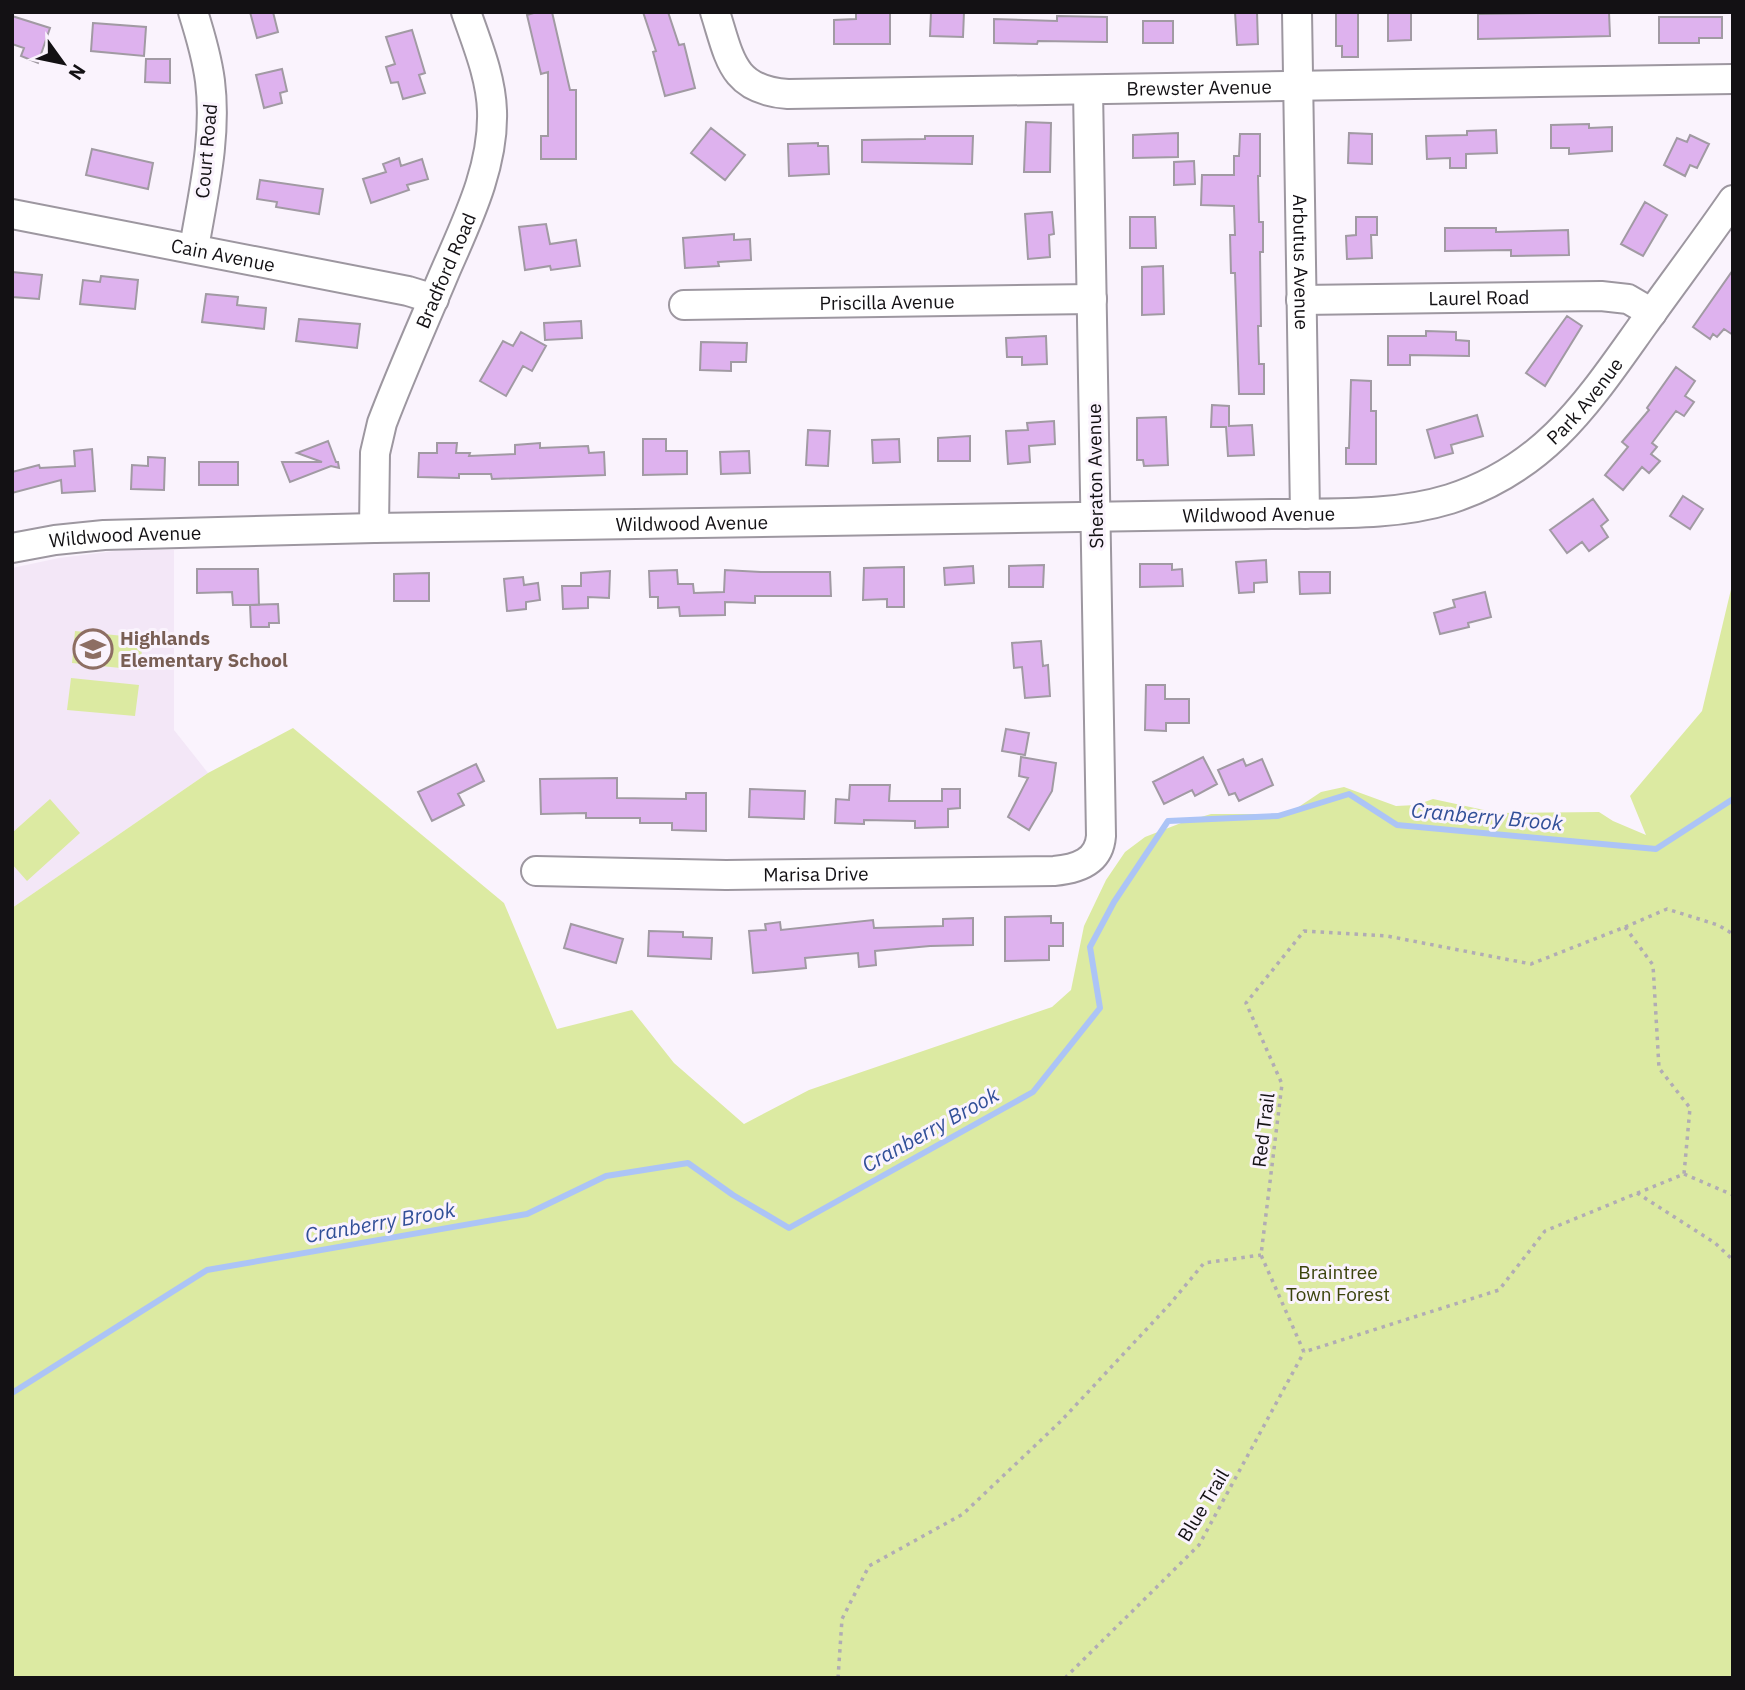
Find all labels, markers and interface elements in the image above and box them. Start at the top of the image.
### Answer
north arrow [28,28,98,98]
text: N [63,60,91,85]
street label: Brewster Avenue [1126,74,1272,101]
street label: Court Road [190,103,222,199]
street label: Arbutus Avenue [1288,194,1314,330]
street label: Bradford Road [410,209,481,332]
street label: Cain Avenue [169,233,277,277]
street label: Laurel Road [1428,285,1530,310]
street label: Priscilla Avenue [819,289,955,315]
street label: Park Avenue [1542,353,1628,450]
street label: Sheraton Avenue [1082,403,1108,549]
street label: Wildwood Avenue [1182,501,1335,527]
street label: Wildwood Avenue [615,510,768,536]
street label: Wildwood Avenue [48,520,202,553]
place label: Highlands Elementary School [120,626,288,672]
school or university icon: Highlands Elementary School [72,628,114,670]
water label: Cranberry Brook [1410,795,1565,837]
street label: Marisa Drive [763,861,869,887]
water label: Cranberry Brook [857,1079,1004,1178]
street label: Red Trail [1247,1091,1279,1169]
water label: Cranberry Brook [303,1195,458,1249]
park label: Braintree Town Forest [1286,1260,1390,1306]
street label: Blue Trail [1172,1464,1234,1546]

